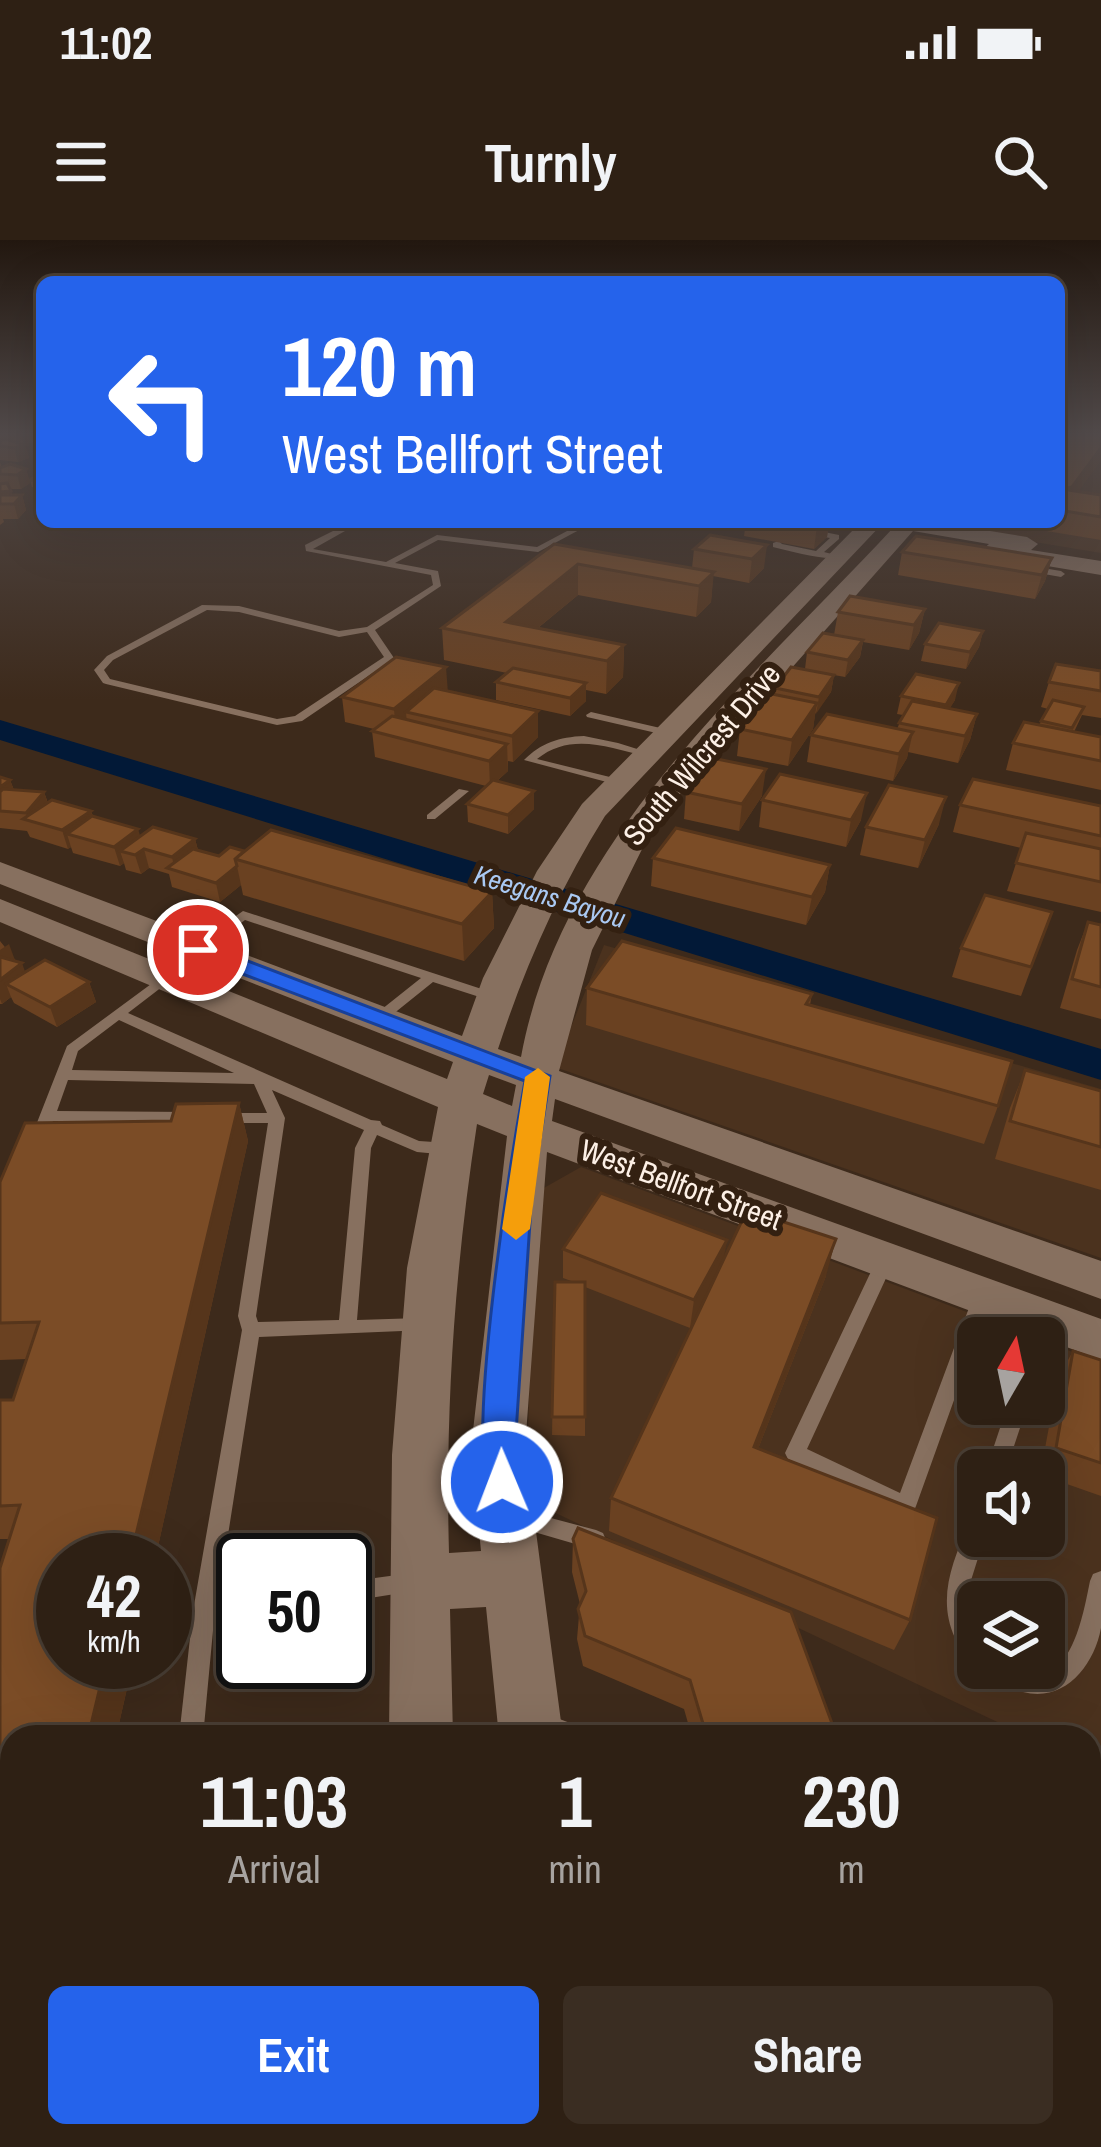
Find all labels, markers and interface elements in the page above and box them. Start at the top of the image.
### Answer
text: 11:02 [60,12,152,73]
text: Turnly [484,126,617,199]
icon: menu [48,129,114,195]
icon: search [987,129,1053,195]
text: 120 m [282,309,477,422]
icon: left [84,324,240,480]
text: West Bellfort Street [282,417,663,490]
street label: South Wilcrest Drive [613,655,789,854]
water label: Keegans Bayou [470,856,630,936]
pin [147,899,249,1001]
icon: arrive [165,917,231,983]
street label: West Bellfort Street [575,1129,788,1239]
north arrow [957,1317,1065,1425]
map controls [957,1317,1065,1689]
position arrow [439,1419,565,1545]
button: sound [957,1449,1065,1557]
speed limit sign: 50 [216,1533,372,1689]
text: 42 [87,1555,141,1636]
button: layers [957,1581,1065,1689]
text: km/h [87,1621,141,1661]
text: 11:03 [200,1752,348,1849]
text: 1 [559,1752,592,1849]
text: 230 [802,1752,901,1849]
text: Arrival [228,1843,320,1895]
text: min [548,1843,602,1895]
text: m [838,1843,865,1895]
button: Exit [48,1986,539,2124]
button: Share [563,1986,1053,2124]

